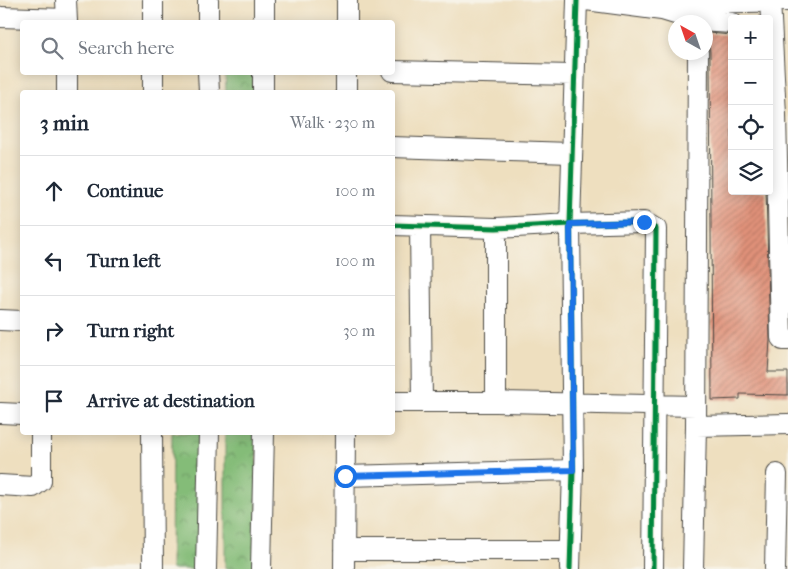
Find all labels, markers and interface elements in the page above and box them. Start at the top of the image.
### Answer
north arrow [668,15,713,60]
map controls [728,15,773,195]
button: + [728,15,773,60]
search box [20,20,395,75]
icon: search [38,34,66,62]
text: Search here [78,37,174,59]
button: − [728,60,773,105]
button: locate [728,105,773,150]
text: 3 min [40,111,89,135]
text: Walk · 230 m [290,113,375,132]
button: layers [728,150,773,195]
icon: ahead [40,177,68,205]
text: Continue [87,180,163,202]
text: 100 m [335,181,375,200]
route end [633,211,656,234]
icon: left [40,247,68,275]
text: Turn left [87,250,161,272]
text: 100 m [335,251,375,270]
icon: right [40,317,68,345]
text: Turn right [87,320,174,342]
text: 30 m [343,321,375,340]
icon: arrive [40,387,68,415]
text: Arrive at destination [87,390,255,412]
route start [334,465,357,488]

